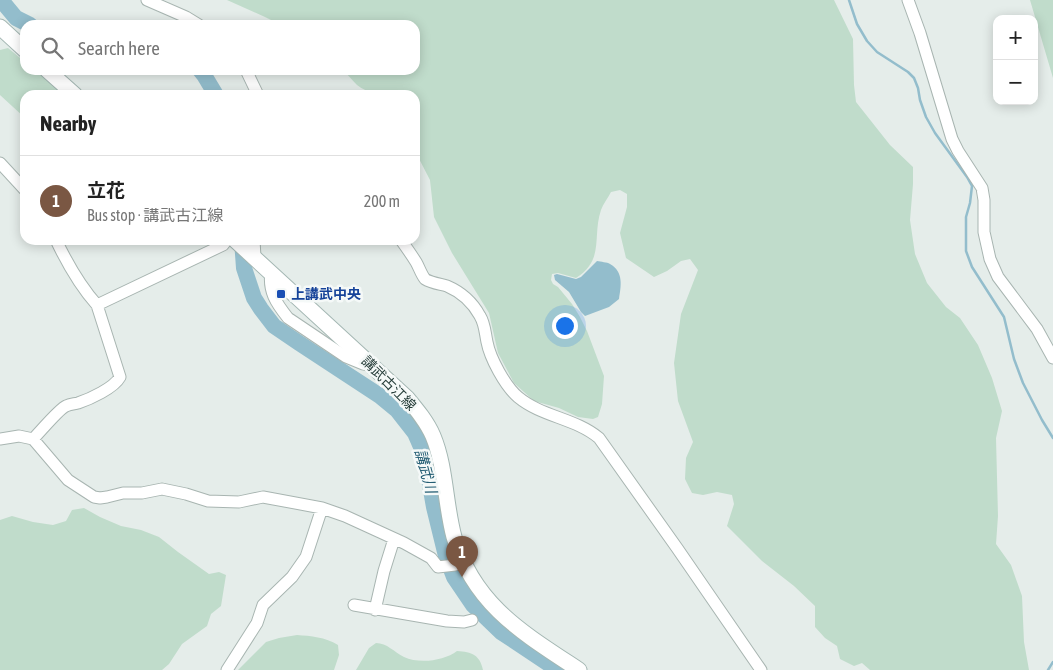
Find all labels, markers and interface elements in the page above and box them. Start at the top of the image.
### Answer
map controls [993,15,1038,105]
button: + [993,15,1038,60]
search box [20,20,420,75]
icon: search [38,34,66,62]
text: Search here [78,37,160,59]
button: − [993,60,1038,105]
text: Nearby [40,111,96,135]
text: 立花 [87,179,125,201]
text: 1 [52,192,60,210]
text: 200 m [364,192,400,210]
text: Bus stop · 講武古江線 [87,206,223,224]
place label: 上講武中央 [291,286,361,302]
marker: 上講武中央 [275,288,287,300]
your location [552,313,578,339]
street label: 講武古江線 [359,353,419,413]
water label: 講武川 [412,447,441,497]
pin: 1 [446,536,478,577]

